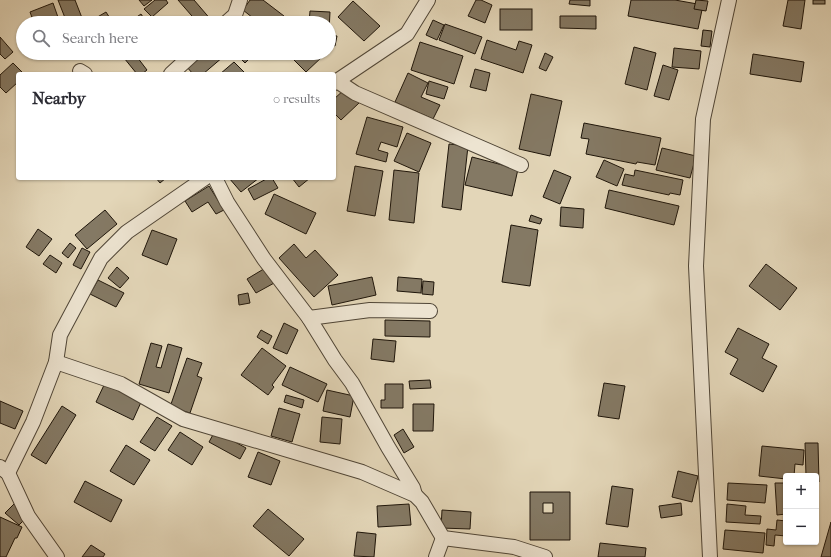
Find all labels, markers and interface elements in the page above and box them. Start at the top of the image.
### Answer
search box [16,16,336,60]
icon: search [30,27,52,49]
text: Search here [62,29,138,47]
text: Nearby [32,88,86,108]
text: 0 results [273,91,320,106]
map controls [783,473,819,545]
button: + [783,473,819,509]
button: − [783,509,819,545]

